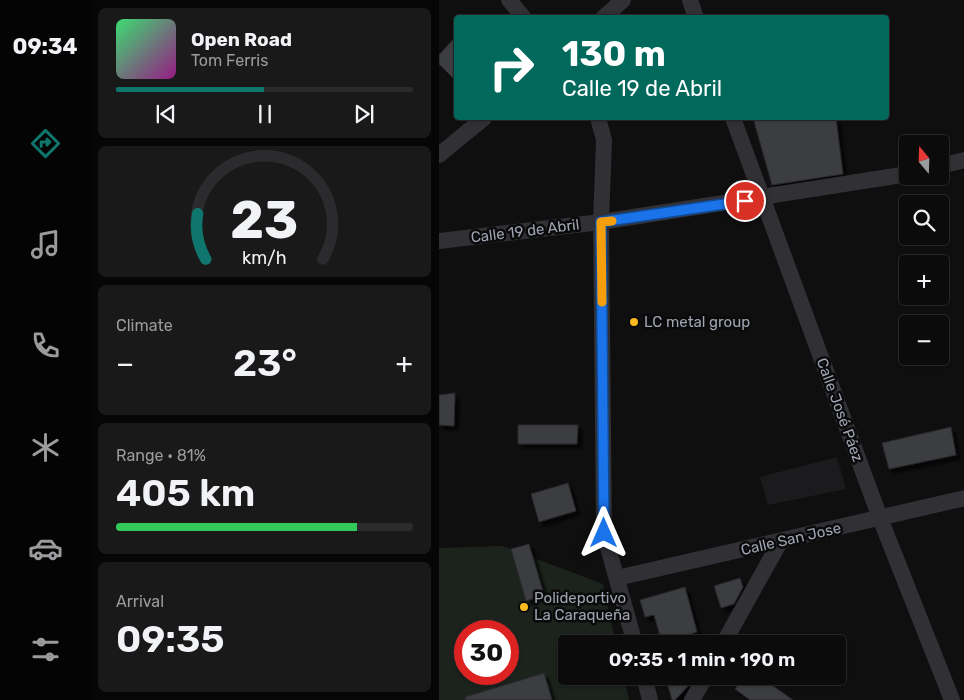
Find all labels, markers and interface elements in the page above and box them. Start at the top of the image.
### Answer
text: Open Road [191,28,292,51]
text: 09:34 [12,33,78,60]
text: 130 m [562,33,666,75]
icon: right [479,35,544,100]
text: Tom Ferris [191,51,268,70]
text: Calle 19 de Abril [562,75,722,102]
icon: previous [152,100,180,128]
icon: pause [251,100,279,128]
icon: next [350,100,378,128]
icon: directions [28,126,63,161]
north arrow [899,135,949,185]
map controls [899,135,949,365]
pin [724,180,766,222]
icon: arrive [731,187,759,215]
text: 23 [230,189,299,251]
button: search [899,195,949,245]
street label: Calle 19 de Abril [470,215,580,247]
icon: music [28,227,63,262]
text: km/h [242,247,287,268]
button: + [899,255,949,305]
place label: LC metal group [644,313,750,331]
button: − [899,315,949,365]
text: Climate [116,316,173,335]
marker: LC metal group [628,316,640,328]
icon: phone [28,328,63,363]
text: 23° [233,340,297,386]
text: − [116,347,134,380]
text: + [396,347,413,380]
street label: Calle José Páez [813,356,867,465]
icon: climate [28,430,63,465]
text: Range · 81% [116,446,206,465]
text: 405 km [116,470,255,516]
position arrow [577,506,629,558]
street label: Calle San Jose [739,519,843,559]
icon: car [28,531,63,566]
place label: Polideportivo La Caraqueña [534,589,630,624]
text: Arrival [116,592,164,611]
marker: Polideportivo La Caraqueña [518,601,530,613]
text: 09:35 [116,616,225,662]
speed limit sign: 30 [454,620,519,685]
icon: filters [28,632,63,667]
text: 09:35 · 1 min · 190 m [609,648,795,671]

